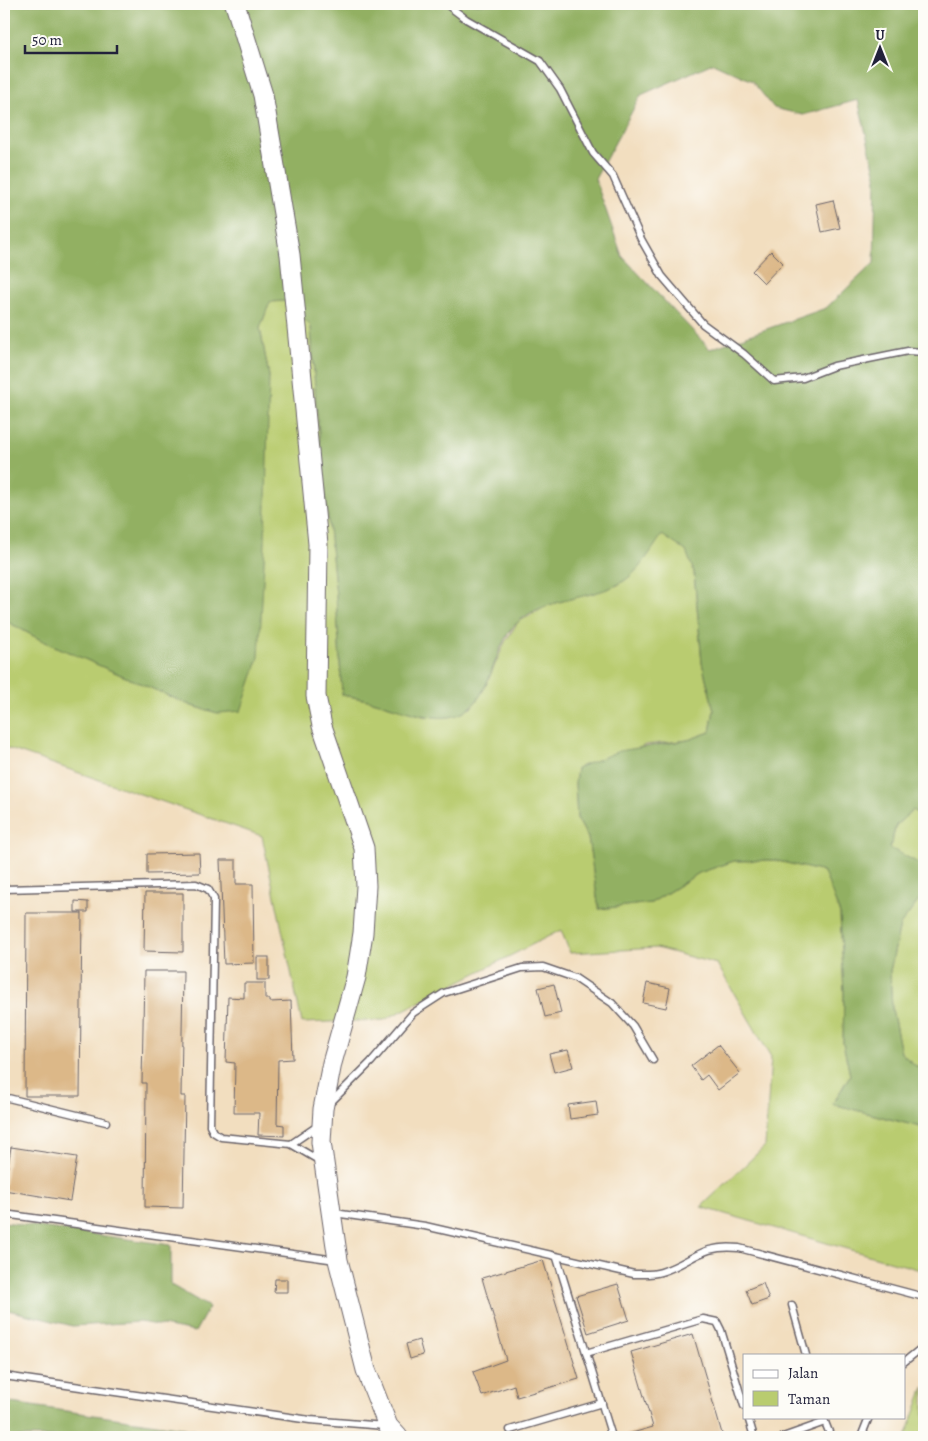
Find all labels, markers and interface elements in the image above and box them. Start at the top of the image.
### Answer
scale bar [25,22,118,54]
north arrow [856,22,906,72]
text: U [875,26,885,45]
text: 50 m [32,30,62,50]
legend [743,1354,906,1418]
text: Jalan [788,1363,818,1383]
text: Taman [788,1389,830,1409]

